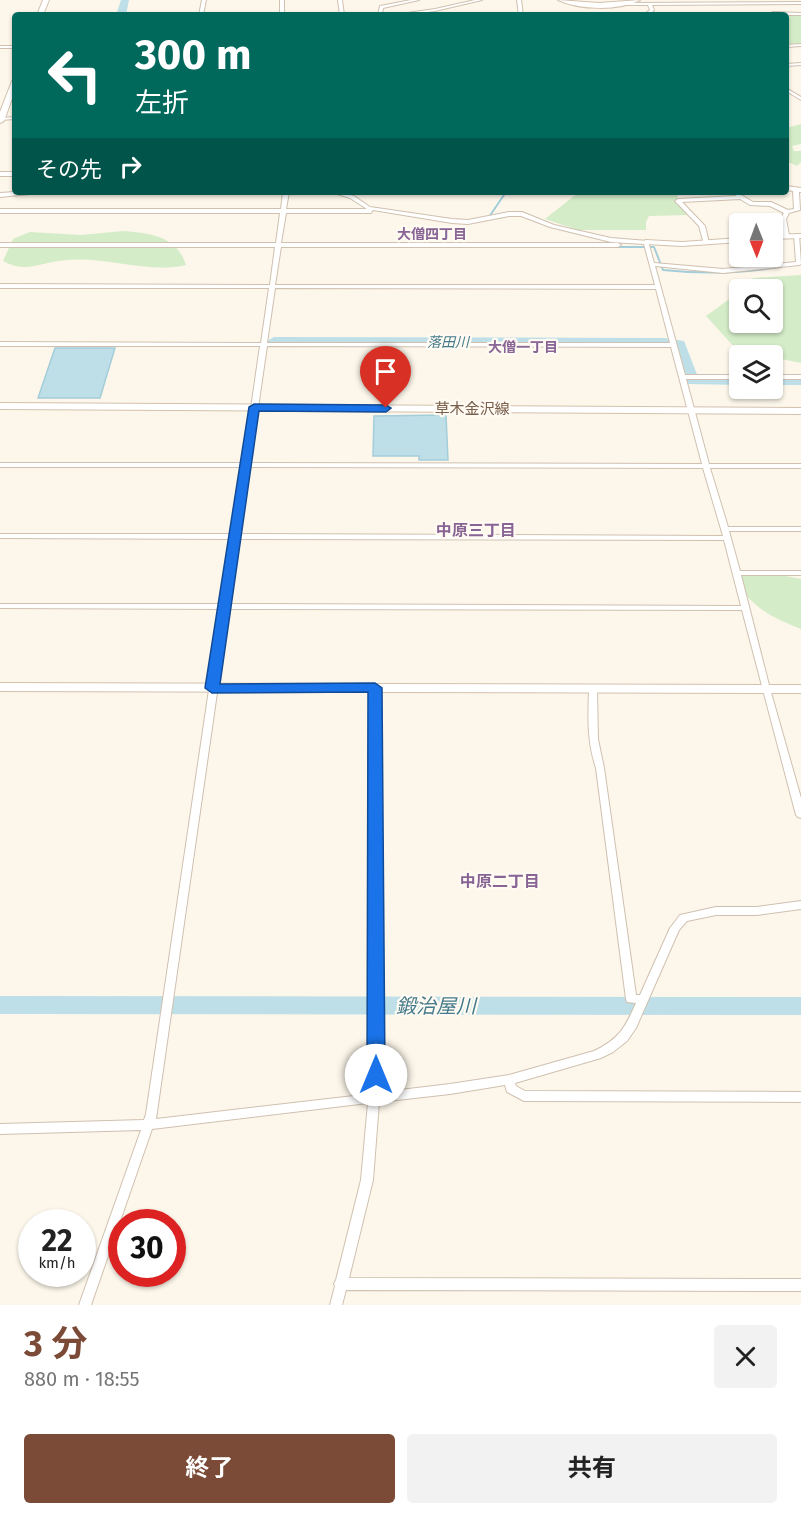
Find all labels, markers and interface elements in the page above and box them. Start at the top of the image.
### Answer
text: 300 m [135,30,251,80]
icon: left [36,36,114,114]
text: 左折 [135,87,189,119]
icon: right [114,150,147,183]
text: その先 [36,156,102,183]
north arrow [729,213,783,267]
map controls [729,213,783,399]
district label: 大僧四丁目 [397,226,467,243]
button: search [729,279,783,333]
water label: 落田川 [427,334,471,351]
district label: 大僧一丁目 [488,339,558,356]
button: layers [729,345,783,399]
pin [360,346,411,408]
icon: arrive [369,355,402,388]
street label: 草木金沢線 [434,400,510,418]
district label: 中原三丁目 [436,521,516,540]
district label: 中原二丁目 [460,872,540,891]
water label: 鍛治屋川 [396,994,478,1018]
position arrow [344,1043,408,1107]
speed limit sign: 30 [108,1209,186,1287]
text: 22 [41,1223,73,1259]
text: km/h [38,1254,76,1272]
text: 3 分 [24,1322,87,1366]
button: close [714,1325,777,1388]
text: 880 m · 18:55 [24,1367,140,1391]
button: 終了 [24,1434,395,1503]
button: 共有 [407,1434,777,1503]

